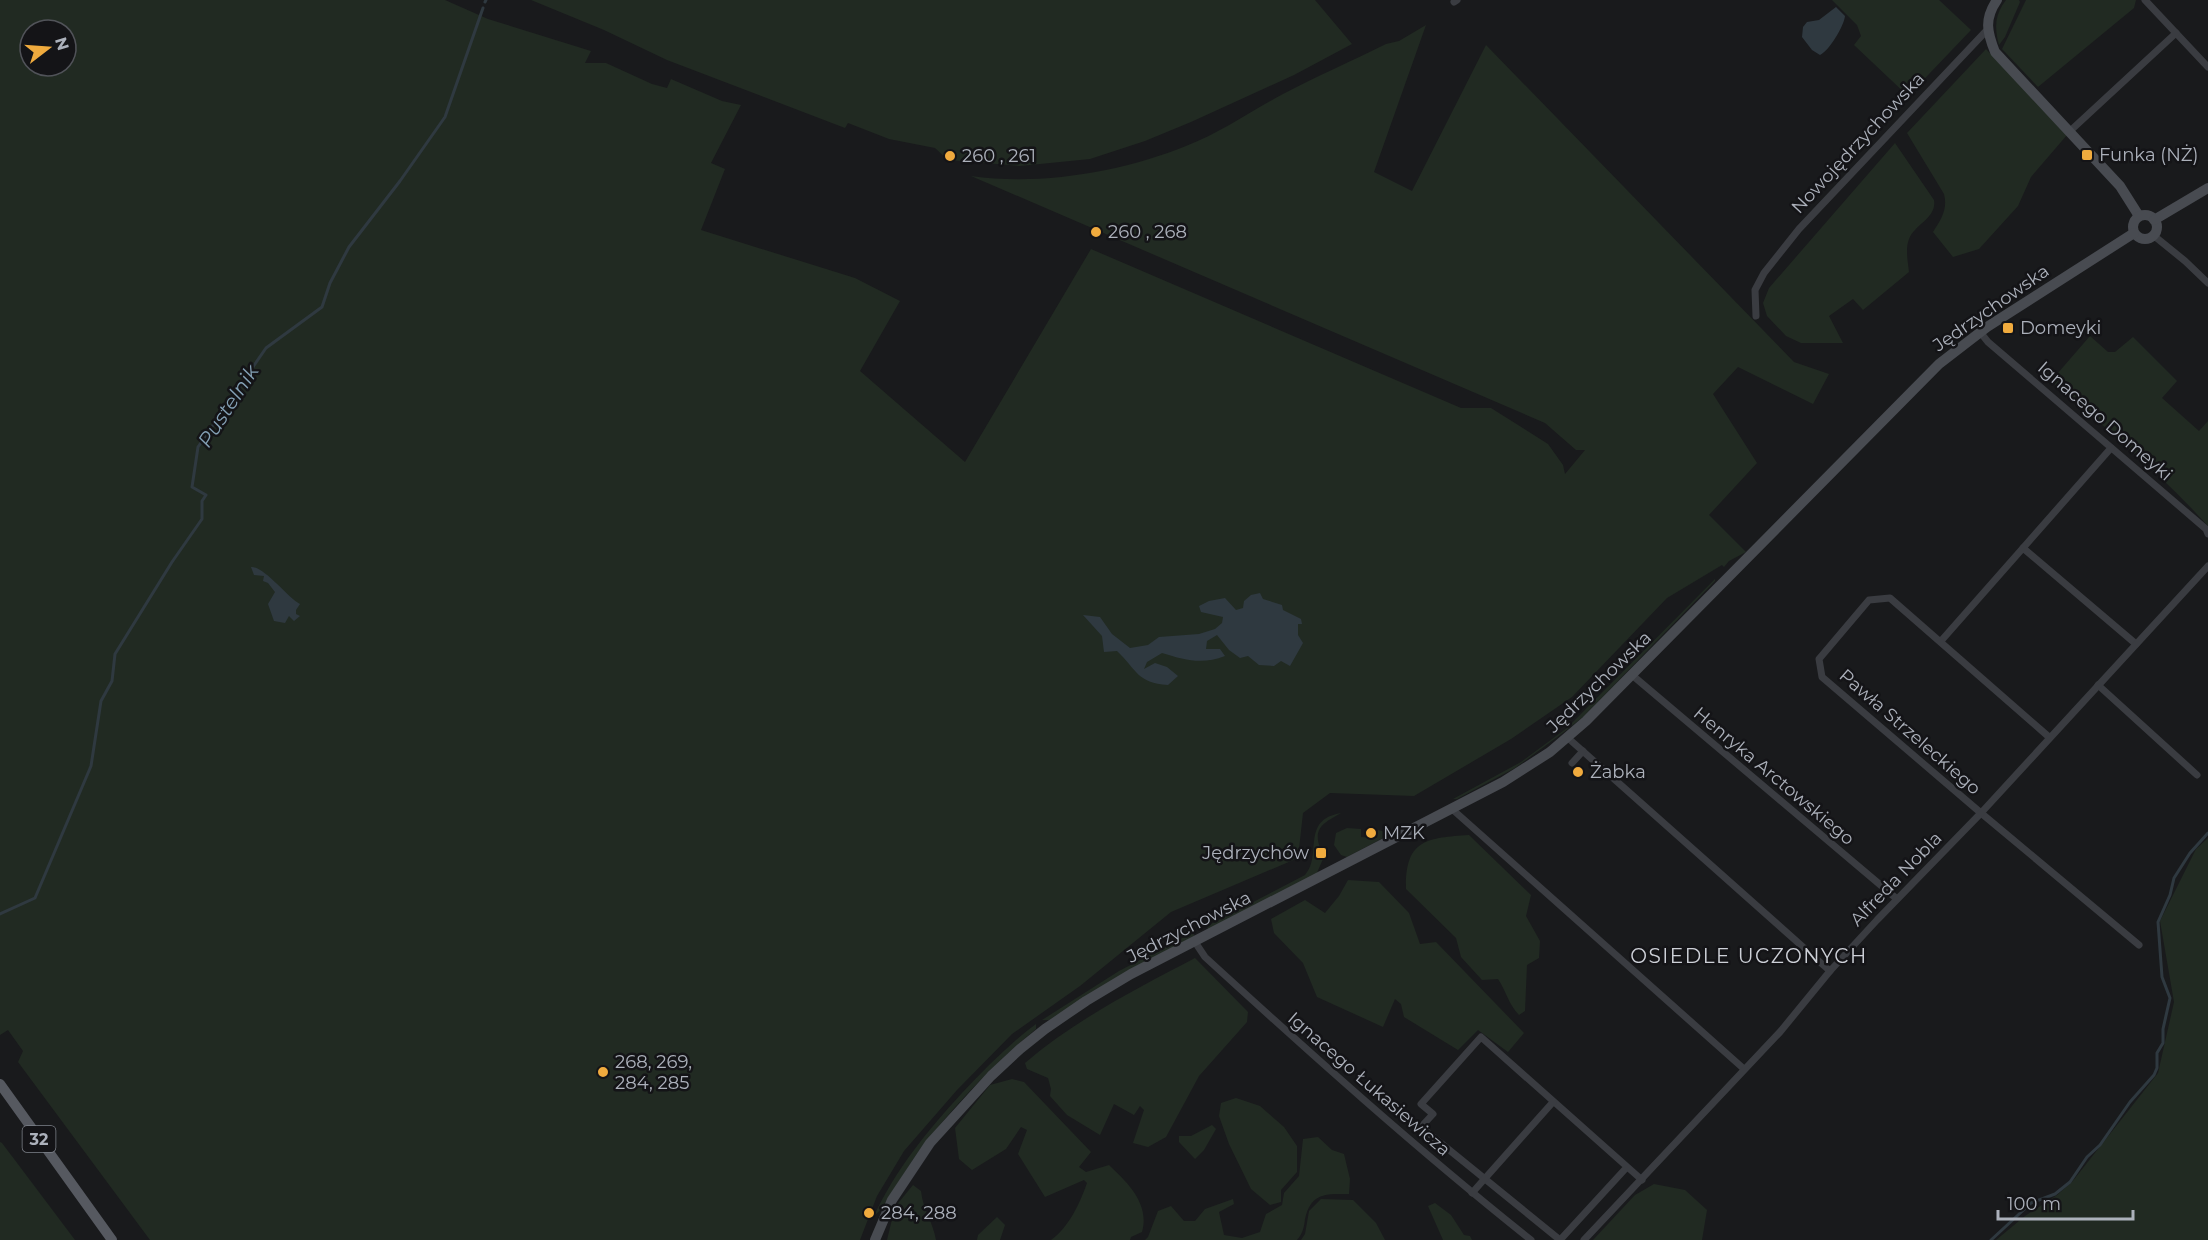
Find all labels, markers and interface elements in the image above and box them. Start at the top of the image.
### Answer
north arrow [18,18,78,78]
text: N [51,35,73,53]
street label: Nowojędrzychowska [1787,68,1929,218]
place label: Funka (NŻ) [2099,144,2198,166]
place label: 260 , 261 [962,145,1036,167]
marker: Funka (NŻ) [2080,148,2094,162]
marker: 260 , 261 [943,149,957,163]
place label: 260 , 268 [1108,221,1187,243]
marker: 260 , 268 [1089,225,1103,239]
street label: Jędrzychowska [1928,260,2053,357]
place label: Domeyki [2020,317,2101,339]
marker: Domeyki [2001,321,2015,335]
street label: Ignacego Domeyki [2033,357,2177,485]
water label: Pustelnik [192,359,264,452]
street label: Jędrzychowska [1542,627,1656,738]
street label: Pawła Strzeleckiego [1835,665,1985,799]
street label: Henryka Arctowskiego [1689,702,1859,850]
place label: Żabka [1590,761,1646,783]
marker: Żabka [1571,765,1585,779]
place label: MZK [1383,822,1425,844]
marker: MZK [1364,826,1378,840]
street label: Alfreda Nobla [1845,827,1947,931]
place label: Jędrzychów [1201,842,1309,864]
marker: Jędrzychów [1314,846,1328,860]
street label: Jędrzychowska [1122,886,1255,968]
district label: OSIEDLE UCZONYCH [1630,944,1868,968]
street label: Ignacego Łukasiewicza [1283,1007,1455,1161]
place label: 268, 269, 284, 285 [615,1051,692,1094]
marker: 268, 269, 284, 285 [596,1065,610,1079]
road number: 32 [22,1126,56,1152]
scale bar [1998,1183,2133,1221]
text: 100 m [2007,1193,2061,1215]
place label: 284, 288 [881,1202,957,1224]
marker: 284, 288 [862,1206,876,1220]

